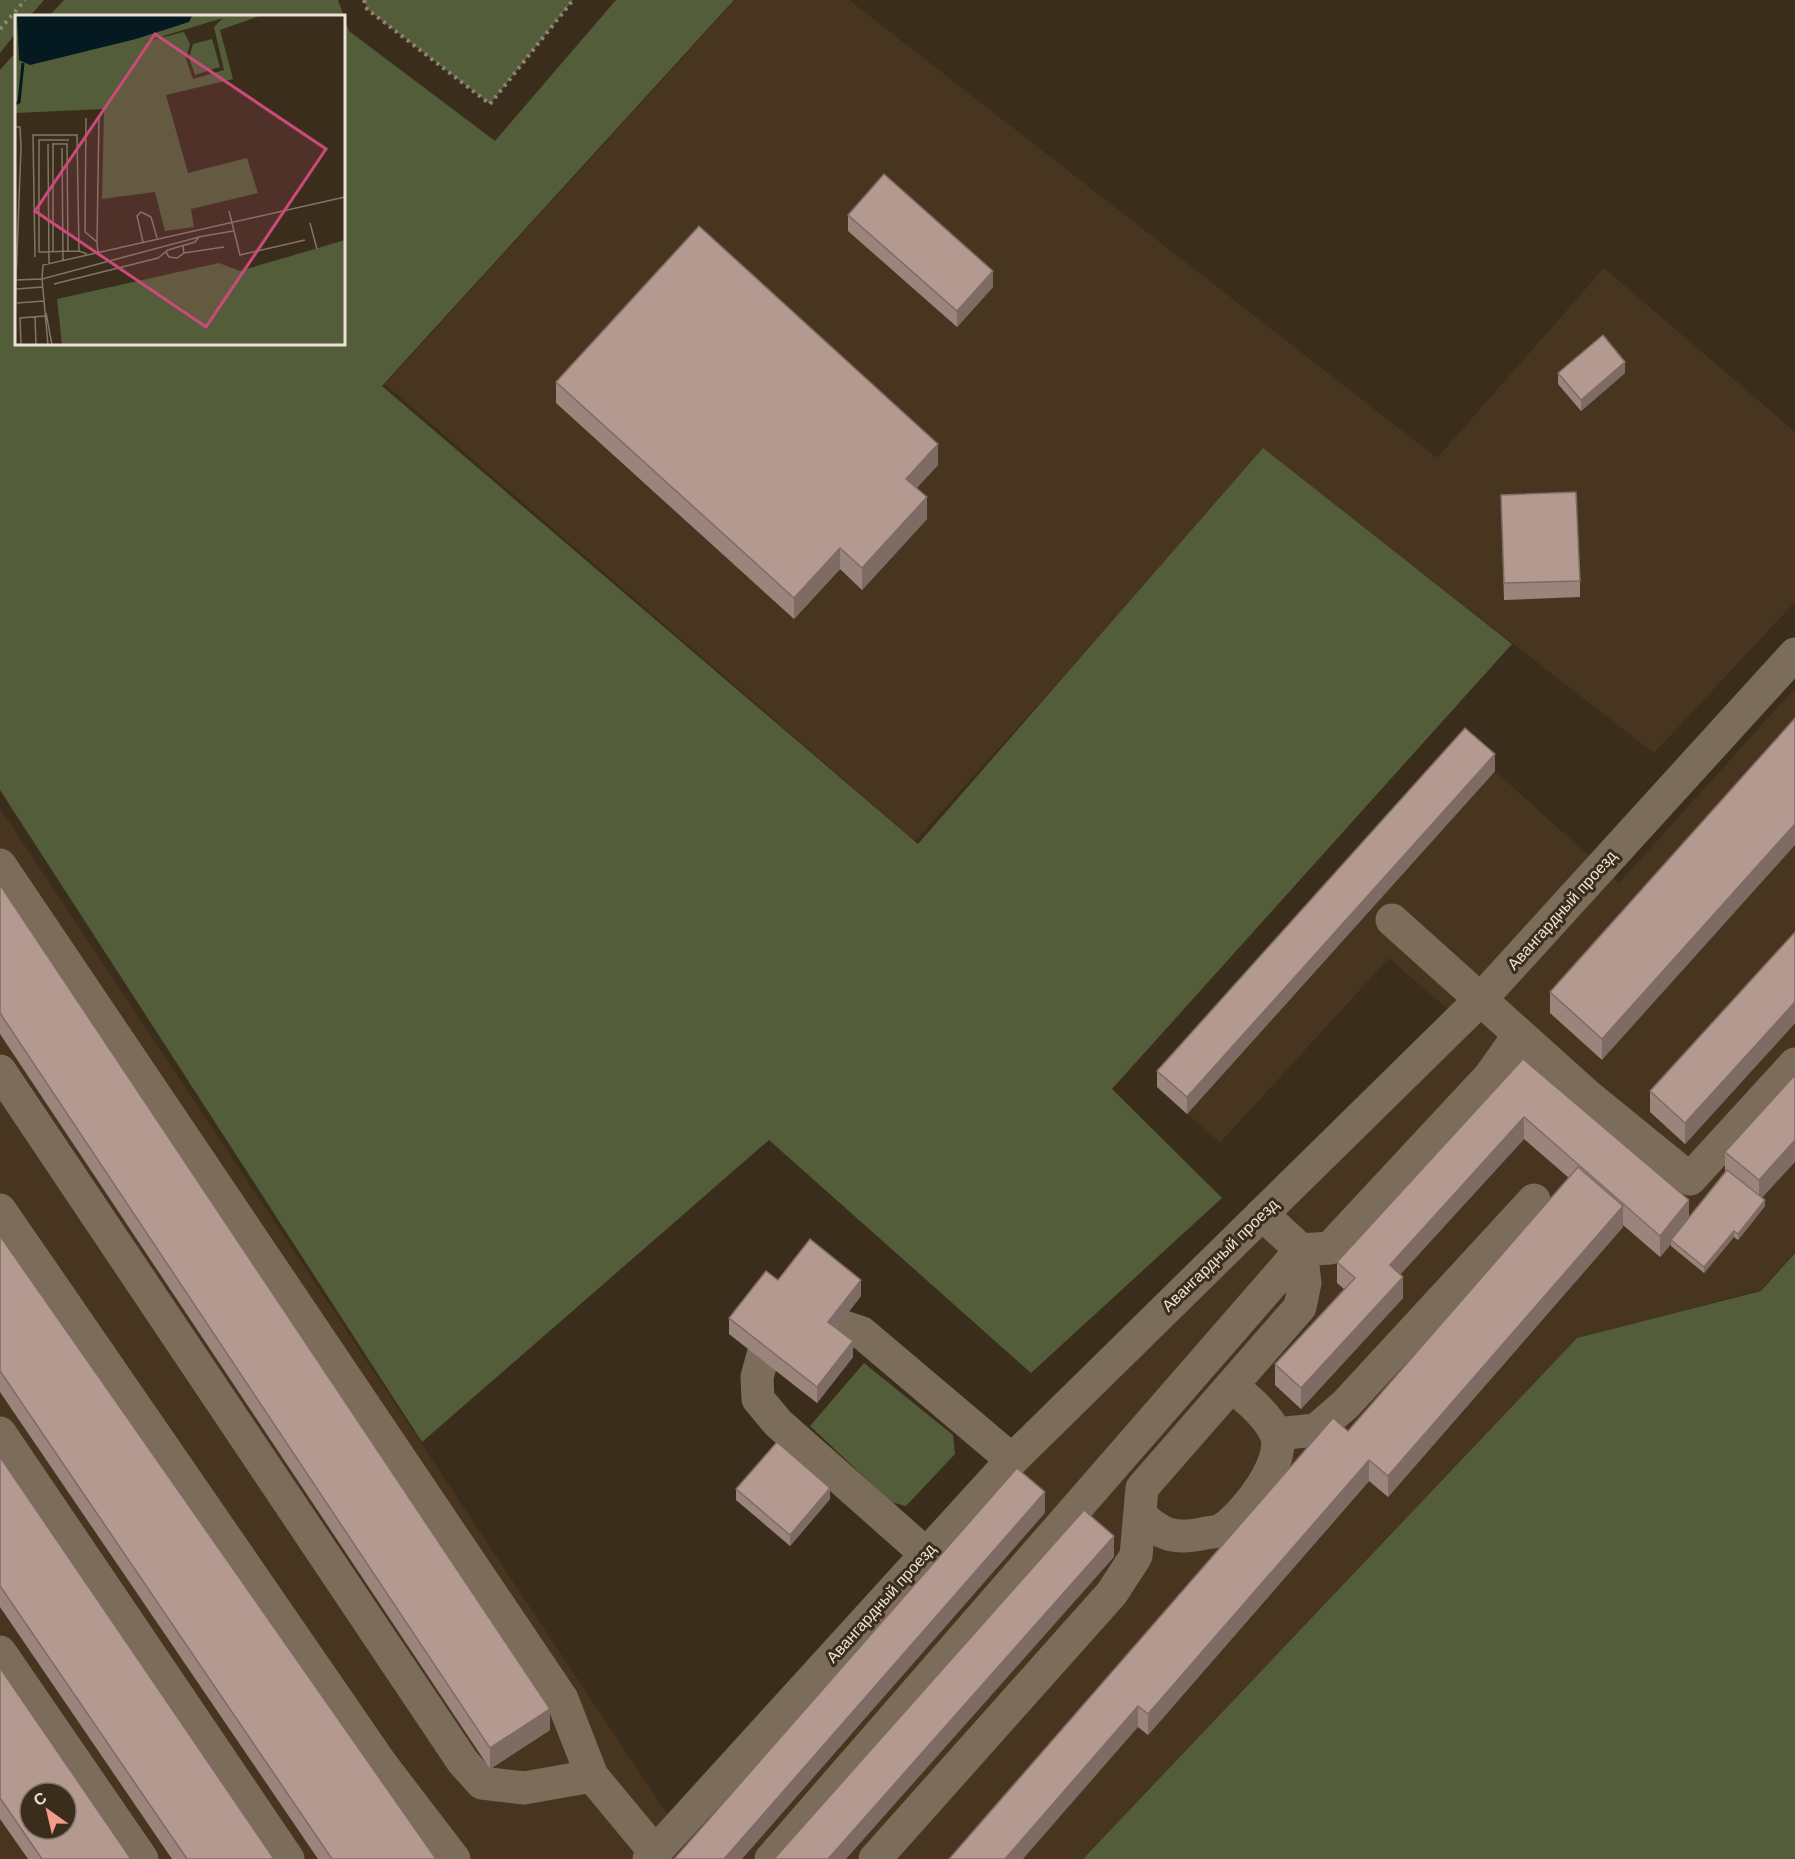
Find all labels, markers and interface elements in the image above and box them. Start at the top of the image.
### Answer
inset map [15,15,345,345]
street label: Авангардный проезд [1504,847,1620,973]
street label: Авангардный проезд [1159,1195,1282,1315]
street label: Авангардный проезд [823,1540,939,1666]
north arrow [18,1781,78,1841]
text: С [30,1788,50,1809]

